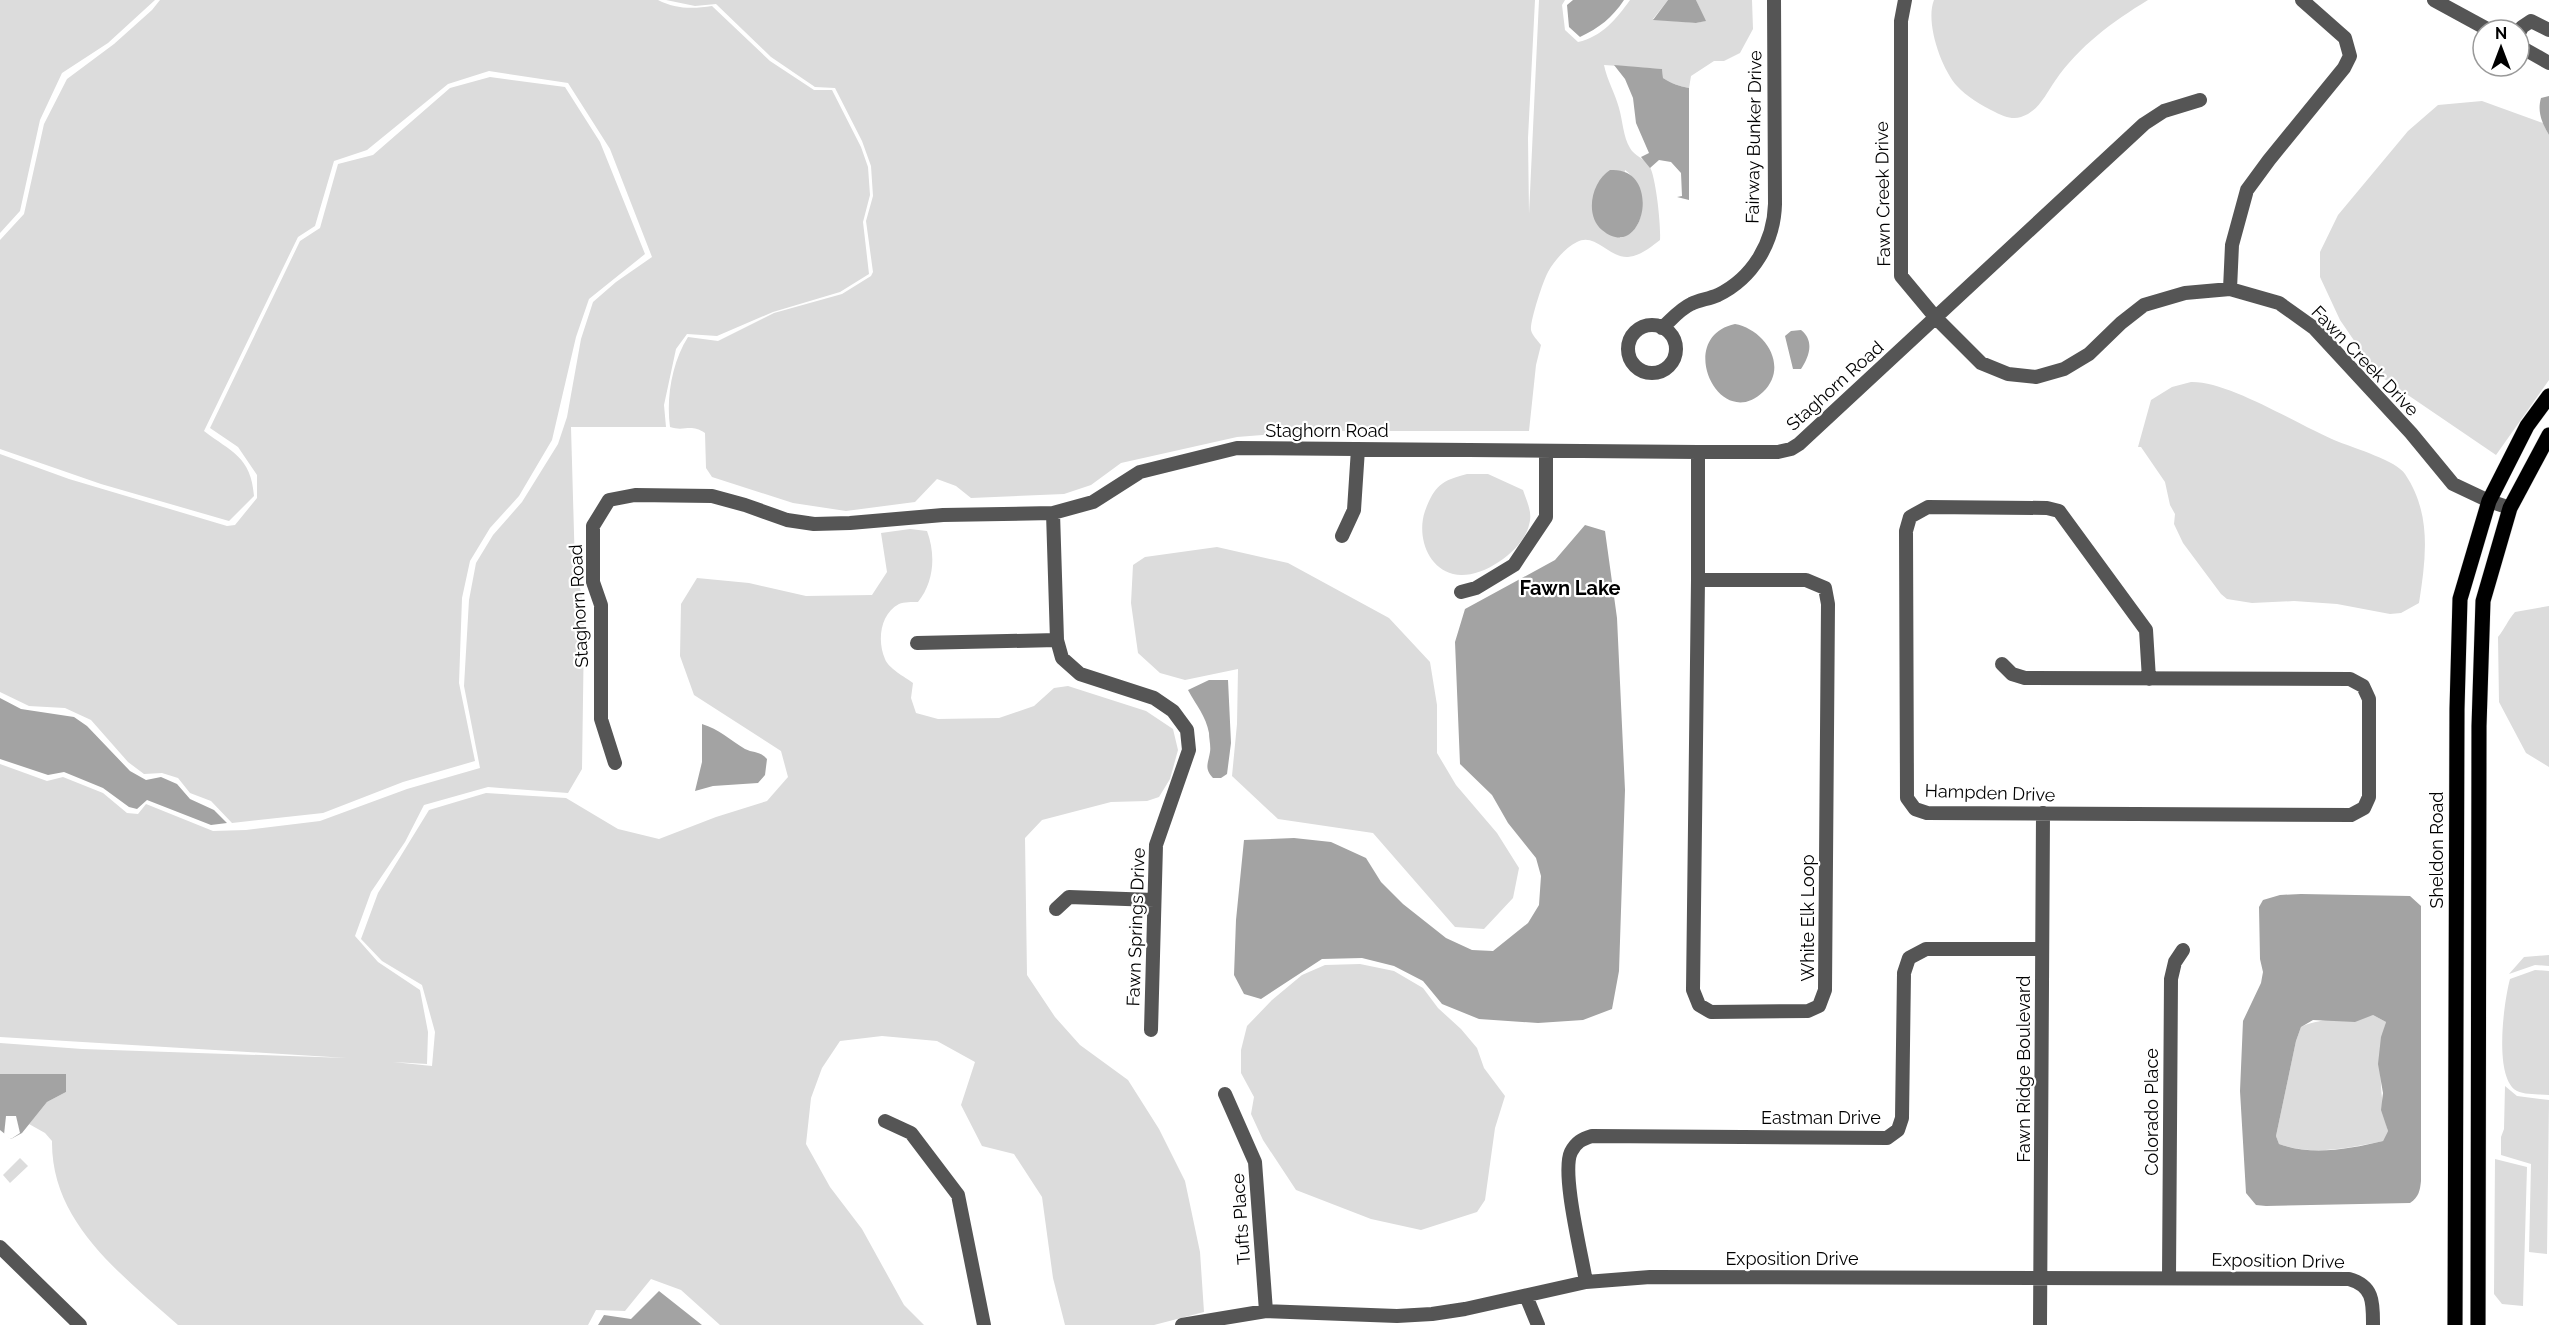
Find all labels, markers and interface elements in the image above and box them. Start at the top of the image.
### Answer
north arrow [2471,18,2531,78]
text: N [2495,24,2507,43]
street label: Fairway Bunker Drive [1741,50,1766,224]
street label: Fawn Creek Drive [1871,121,1894,267]
street label: Fawn Creek Drive [2307,301,2424,420]
street label: Staghorn Road [1782,337,1888,435]
street label: Staghorn Road [1265,420,1389,441]
street label: Staghorn Road [565,544,592,668]
district label: Fawn Lake [1519,576,1621,600]
street label: Hampden Drive [1924,780,2056,805]
street label: Sheldon Road [2426,791,2447,909]
street label: Fawn Springs Drive [1122,847,1149,1007]
street label: White Elk Loop [1797,854,1818,982]
street label: Fawn Ridge Boulevard [2013,976,2034,1162]
street label: Colorado Place [2141,1048,2162,1176]
street label: Eastman Drive [1761,1107,1881,1128]
street label: Tufts Place [1227,1172,1254,1265]
street label: Exposition Drive [1725,1248,1859,1269]
street label: Exposition Drive [2211,1249,2345,1272]

